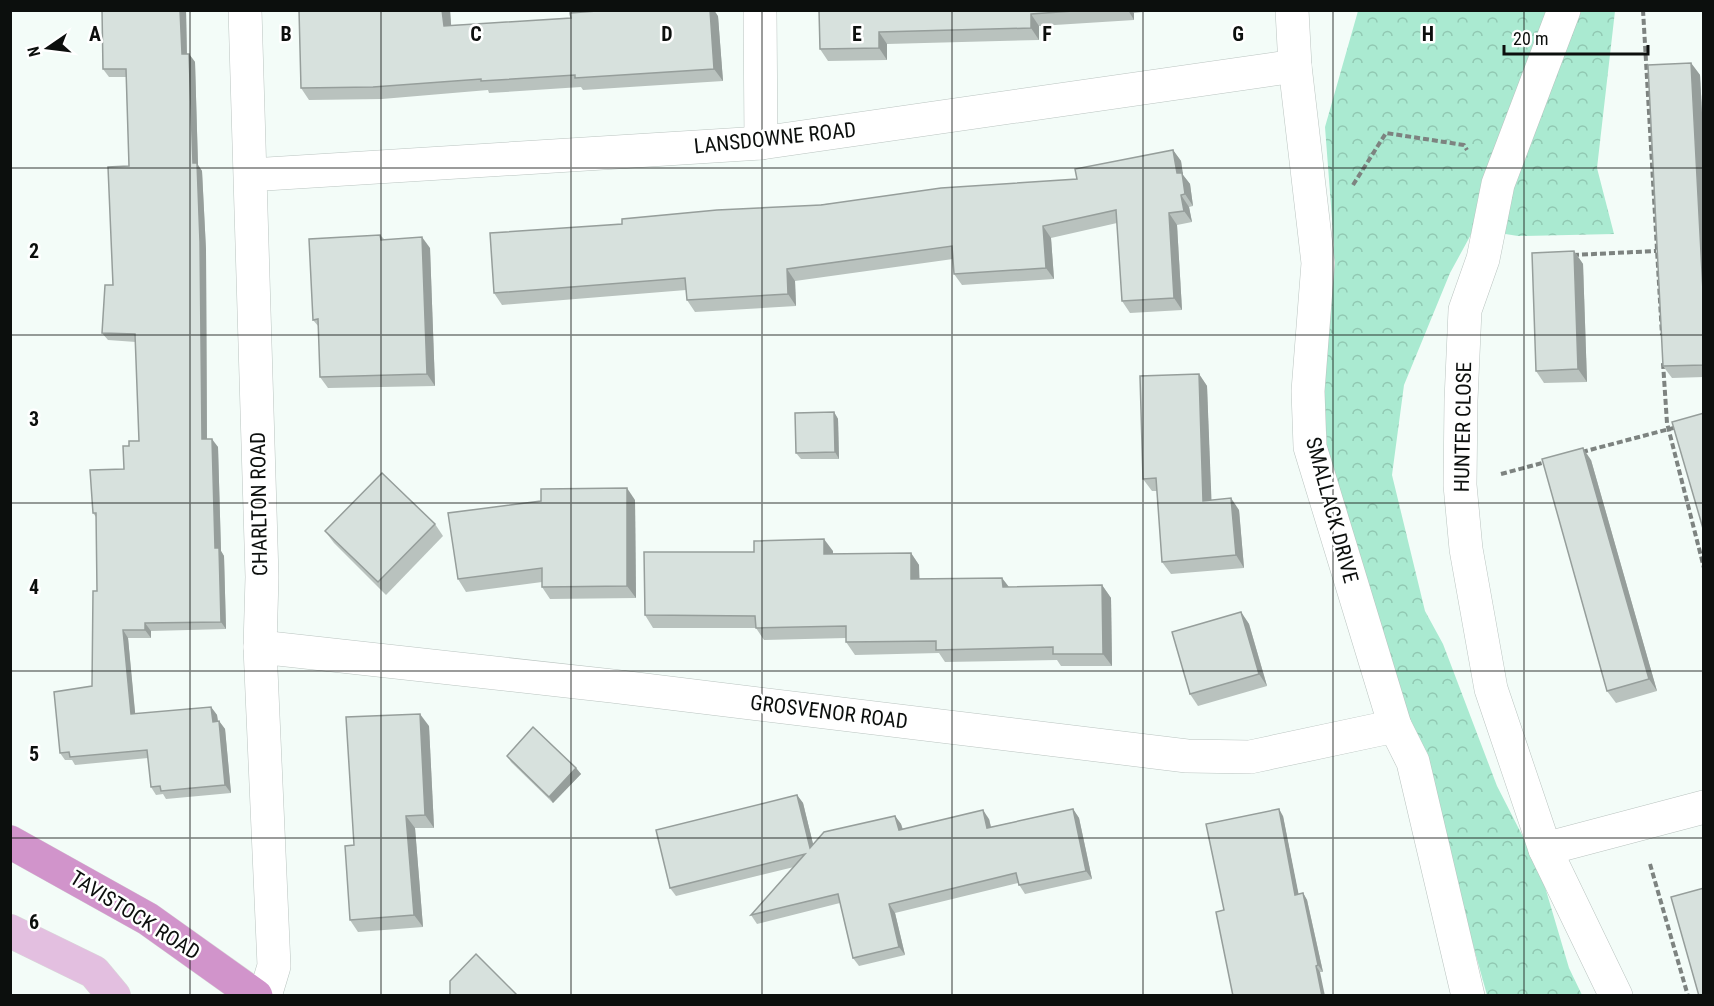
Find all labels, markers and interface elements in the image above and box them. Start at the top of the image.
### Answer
north arrow [18,18,78,78]
scale bar [1504,18,1648,56]
text: A [89,22,101,46]
text: B [280,22,292,46]
text: C [470,22,482,46]
text: D [661,22,673,46]
text: E [852,22,862,46]
text: F [1042,22,1052,46]
text: G [1232,22,1244,46]
text: H [1422,22,1434,46]
text: 20 m [1513,28,1548,49]
text: N [24,44,44,59]
street label: LANSDOWNE ROAD [693,118,857,158]
text: 2 [29,239,39,263]
street label: HUNTER CLOSE [1450,362,1476,492]
text: 3 [29,407,39,431]
street label: CHARLTON ROAD [246,432,272,576]
street label: SMALLACK DRIVE [1301,434,1363,586]
text: 4 [29,575,39,599]
street label: GROSVENOR ROAD [749,690,909,734]
text: 5 [29,742,39,766]
street label: TAVISTOCK ROAD [66,866,204,964]
text: 6 [29,910,39,934]

